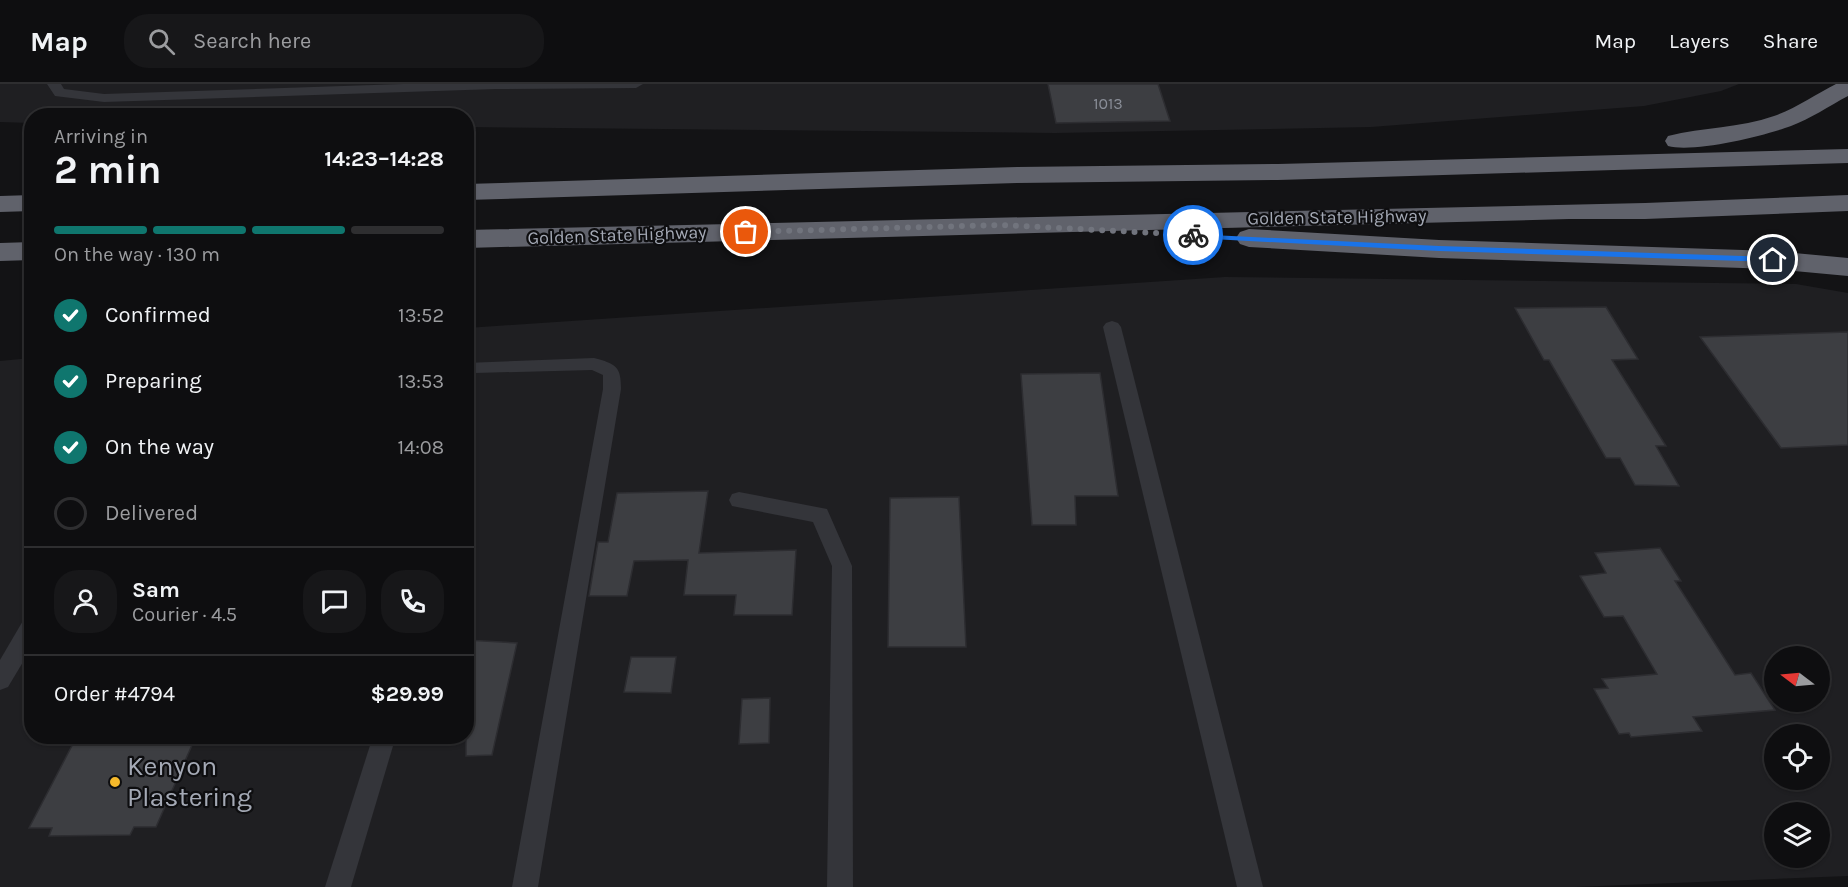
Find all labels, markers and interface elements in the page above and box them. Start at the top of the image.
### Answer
search box [124,14,544,68]
text: Map [30,25,88,58]
icon: search [145,25,178,58]
text: Search here [193,28,311,54]
text: Map [1594,29,1636,53]
text: Layers [1669,29,1730,53]
text: Share [1763,29,1818,53]
house number: 1013 [1093,94,1123,113]
text: Arriving in [54,125,148,148]
text: 14:23–14:28 [324,146,444,172]
text: 2 min [54,147,162,193]
street label: Golden State Highway [1247,204,1427,230]
courier [1163,205,1223,265]
pin [720,206,771,257]
icon: bag [729,215,762,248]
icon: bike [1177,219,1210,252]
street label: Golden State Highway [527,221,707,249]
pin [1747,234,1798,285]
text: On the way · 130 m [54,243,220,266]
icon: home [1756,243,1789,276]
icon: check [54,299,87,332]
text: Confirmed [105,302,211,328]
text: 13:52 [398,304,444,327]
icon: check [54,365,87,398]
text: Preparing [105,368,202,394]
text: 13:53 [398,370,444,393]
icon: check [54,431,87,464]
text: On the way [105,434,214,460]
text: 14:08 [397,436,444,459]
text: Delivered [105,500,198,526]
button: person [54,570,117,633]
button: chat [303,570,366,633]
button: phone [381,570,444,633]
text: Sam [132,577,180,603]
text: Courier · 4.5 [132,603,237,626]
north arrow [1764,646,1830,712]
map controls [1764,646,1830,868]
text: Order #4794 [54,681,175,707]
text: $29.99 [371,681,444,707]
button: locate [1764,724,1830,790]
place label: Kenyon Plastering [127,750,252,813]
marker: Kenyon Plastering [108,775,122,789]
button: layers [1764,802,1830,868]

